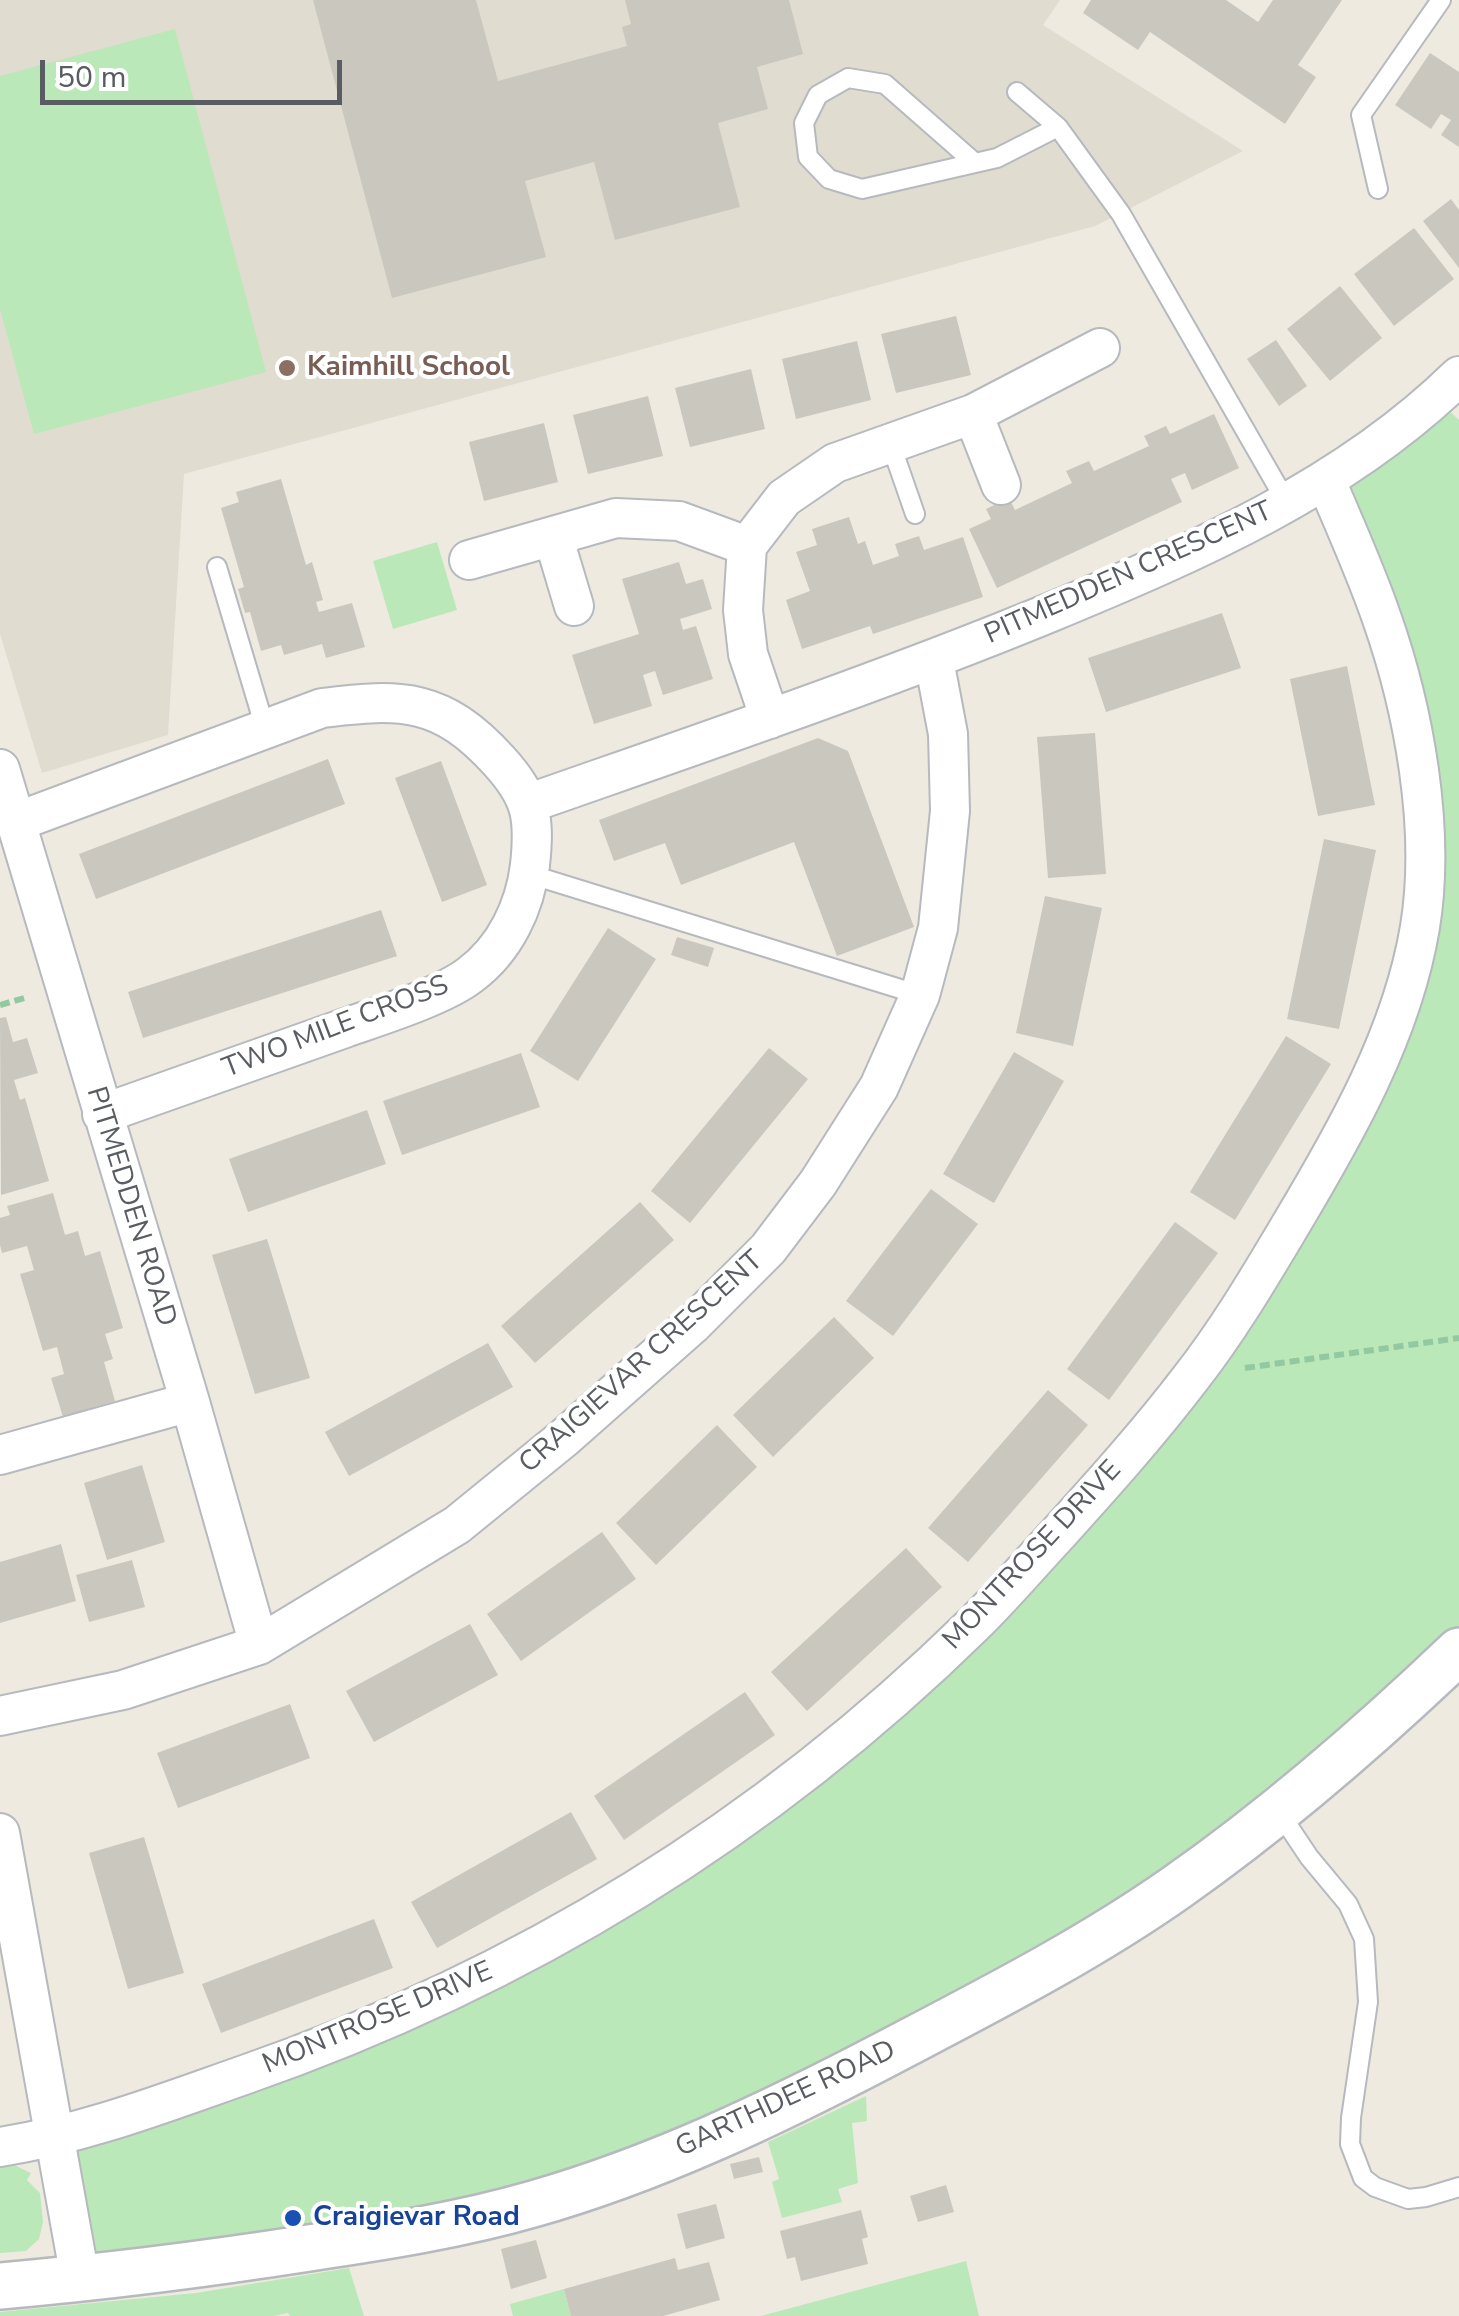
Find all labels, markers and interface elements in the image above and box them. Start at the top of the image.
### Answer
scale bar [45,40,348,102]
text: 50 m [57,57,126,98]
place label: Kaimhill School [307,351,510,385]
marker: Kaimhill School [276,357,298,379]
street label: PITMEDDEN CRESCENT [980,495,1278,653]
street label: TWO MILE CROSS [218,969,454,1087]
street label: PITMEDDEN ROAD [78,1083,182,1331]
street label: CRAIGIEVAR CRESCENT [513,1245,771,1481]
street label: MONTROSE DRIVE [937,1455,1129,1657]
street label: MONTROSE DRIVE [258,1955,498,2083]
street label: GARTHDEE ROAD [671,2034,901,2166]
place label: Craigievar Road [313,2201,520,2235]
marker: Craigievar Road [282,2207,304,2229]

